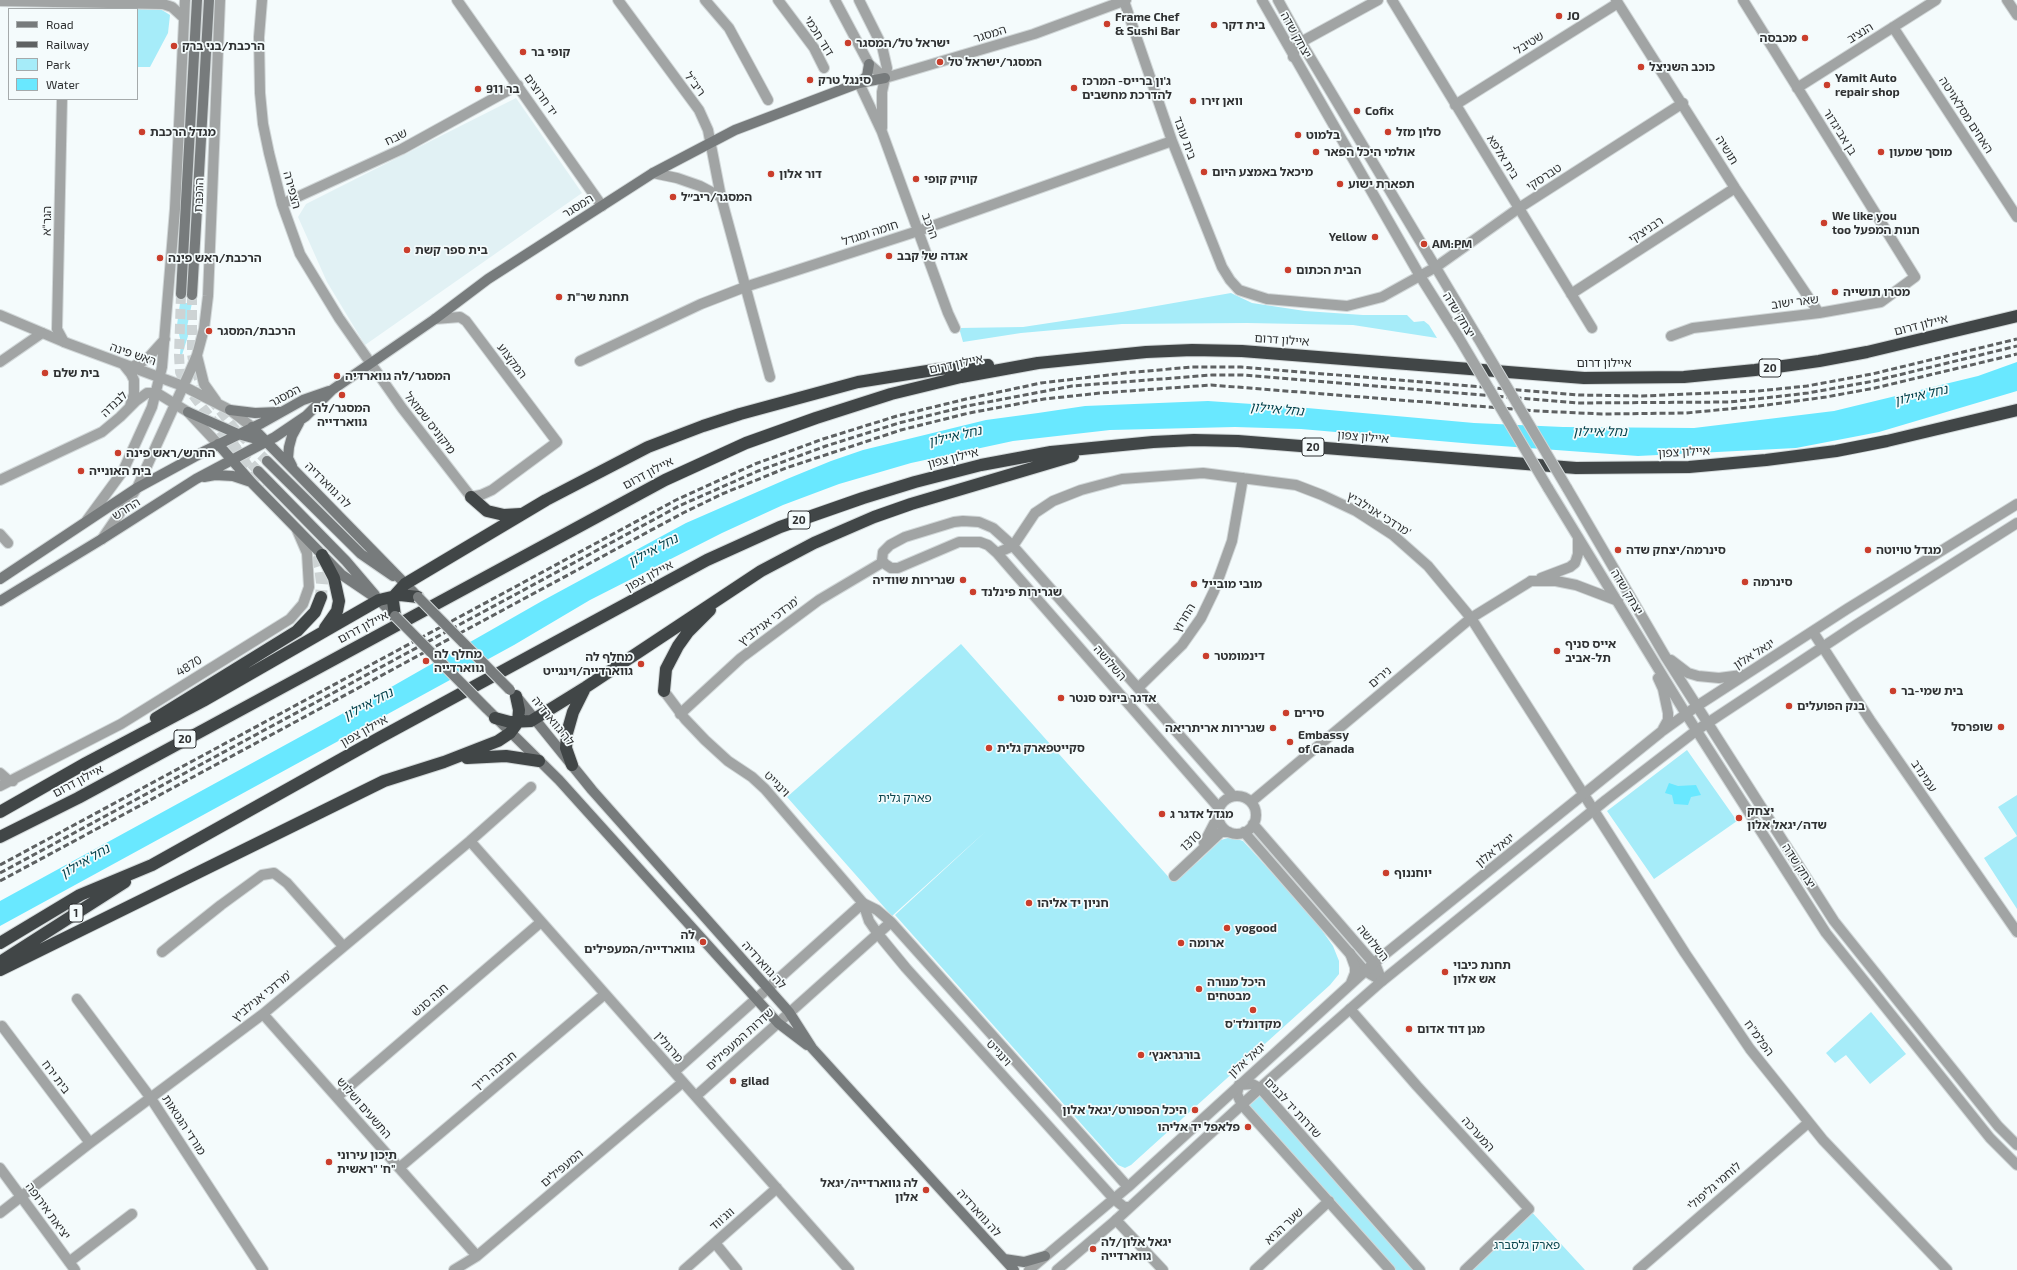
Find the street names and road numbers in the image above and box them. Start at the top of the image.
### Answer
street label: יצחק שדה [1277,9,1315,61]
street label: דוד חכמי [801,13,837,59]
street label: הנציב [1844,19,1876,47]
street label: המסגר [972,22,1008,46]
street label: שטיבל [1512,28,1546,58]
street label: ריב"ל [681,69,709,99]
street label: יד חרוצים [521,71,561,119]
street label: האחים מסלאויטה [1936,74,1996,156]
street label: בן אביגדור [1820,106,1860,158]
street label: בית עובד [1171,114,1199,162]
street label: שבח [382,125,410,149]
street label: בית אלפא [1484,132,1522,182]
street label: תושיה [1713,133,1741,167]
street label: טברסקי [1524,160,1564,194]
street label: הצפירה [280,170,304,210]
street label: הרכבת [191,177,207,213]
street label: המסגר [560,191,596,221]
street label: הגר"א [40,206,54,236]
street label: הרכב [919,211,941,241]
street label: רבניצקי [1626,214,1666,246]
street label: חומה ומגדל [840,217,900,249]
street label: יצחק שדה [1440,289,1478,341]
street label: שאר ישוב [1770,292,1820,312]
street label: איילון דרום [1893,311,1949,339]
street label: איילון דרום [1254,331,1310,349]
street label: ראש פינה [108,339,158,369]
street label: המקצוע [494,341,530,381]
street label: איילון דרום [928,351,984,377]
street label: איילון דרום [1577,356,1631,370]
road number: 20 [1759,359,1781,377]
street label: המסגר [267,382,303,410]
street label: לבנדה [98,388,130,420]
street label: מיקוניס שמואל [401,389,459,457]
street label: איילון צפון [1336,428,1390,446]
road number: 20 [1302,438,1324,456]
street label: איילון צפון [1658,443,1710,461]
street label: איילון צפון [926,445,980,471]
street label: איילון דרום [620,454,676,492]
street label: לה גווארדיה [302,459,354,511]
street label: מרדכי אנילביץ' [1344,488,1414,540]
street label: החרש [109,495,143,523]
road number: 20 [788,511,810,529]
street label: איילון צפון [623,557,675,595]
street label: יצחק שדה [1608,566,1646,618]
street label: מרדכי אנילביץ' [735,593,803,649]
street label: החרוץ [1169,601,1199,635]
street label: איילון דרום [335,608,391,646]
street label: יגאל אלון [1731,636,1777,672]
street label: השלושה [1091,642,1129,684]
street label: 4870 [173,652,205,680]
street label: נירים [1366,663,1394,691]
street label: לה גווארדיה [529,693,577,749]
street label: איילון צפון [338,712,390,750]
road number: 20 [174,730,196,748]
street label: עמינדב [1908,757,1940,795]
street label: איילון דרום [50,762,106,800]
street label: וינגייט [761,768,793,800]
street label: 1310 [1178,828,1204,854]
street label: יגאל אלון [1473,830,1517,870]
street label: יצחק שדה [1779,841,1819,891]
road number: 1 [69,904,83,922]
street label: השלושה [1354,922,1392,964]
street label: לה גווארדיה [739,938,789,992]
street label: מרדכי אנילביץ' [229,967,295,1025]
street label: חנה סנש [409,980,451,1020]
street label: שדרות המעפילים [703,1005,777,1073]
street label: הפלמ"ח [1741,1017,1777,1059]
street label: מרגולין [652,1029,686,1065]
street label: וינגייט [983,1037,1015,1069]
street label: יגאל אלון [1225,1039,1269,1081]
street label: חביבה רייך [468,1048,520,1094]
street label: בית ירח [39,1057,73,1097]
street label: התשעים ושלוש [333,1074,395,1142]
street label: שדרות יד לבנים [1262,1075,1324,1141]
street label: מורדי הגטאות [159,1092,209,1158]
street label: המערכה [1458,1113,1498,1155]
street label: המעפילים [538,1146,586,1190]
street label: לוחמי גליפולי [1684,1159,1744,1213]
street label: יציאת אירופה [22,1180,74,1242]
street label: לה גווארדיה [954,1186,1004,1240]
street label: ווג'ווד [707,1204,737,1234]
street label: שער הגיא [1262,1205,1306,1247]

